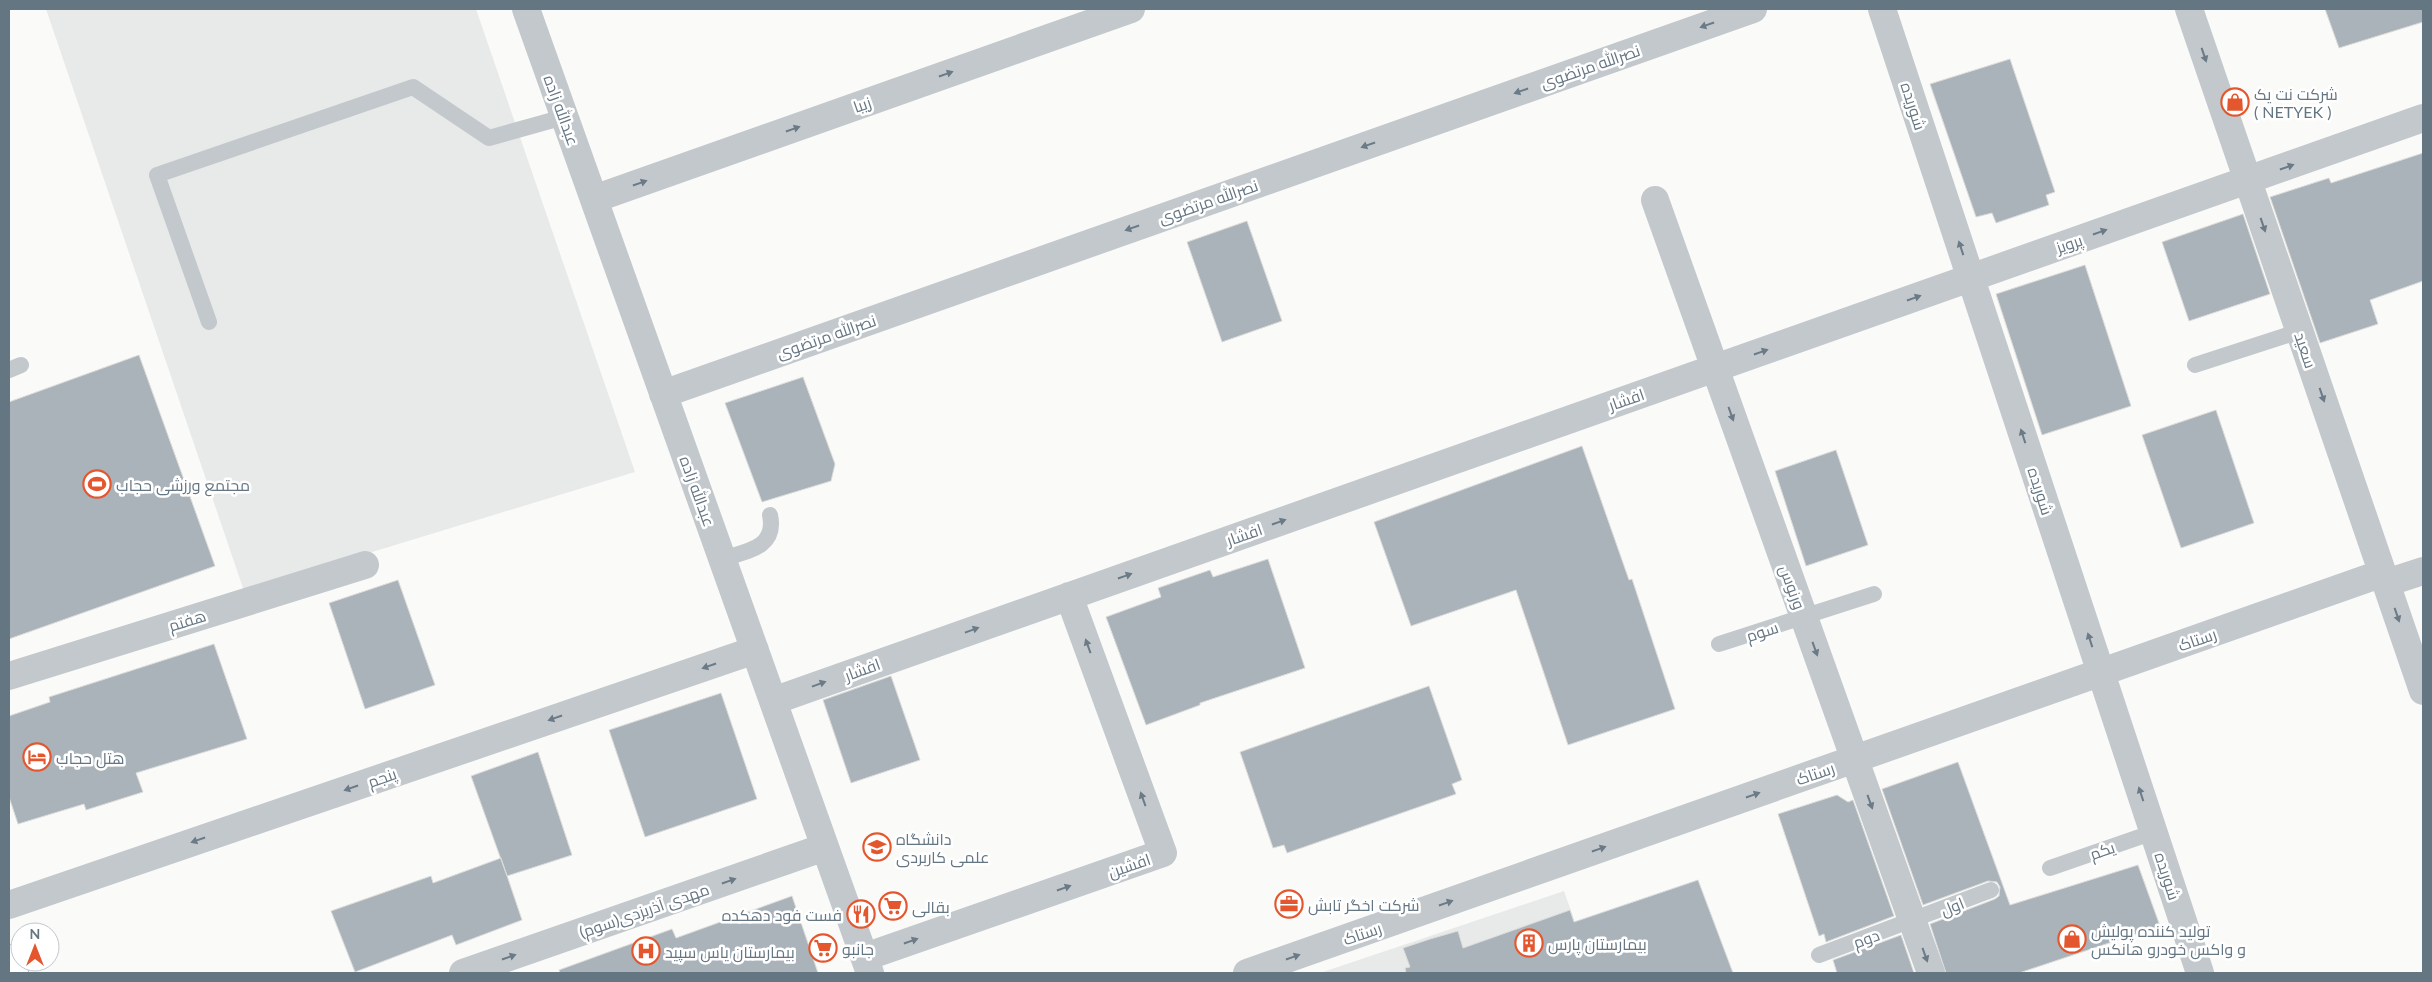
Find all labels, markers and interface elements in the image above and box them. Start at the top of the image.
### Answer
one-way arrow [1699,21,1714,29]
street label: نصرالله مرتضوی [1538,40,1643,94]
one-way arrow [2201,48,2209,63]
one-way arrow [939,70,954,78]
street label: عبدالله زاده [540,72,584,148]
street label: شوریده [1896,80,1931,132]
place label: شرکت نت یک ( NETYEK ) [2254,84,2338,121]
one-way arrow [1513,87,1528,95]
shop icon: شرکت نت یک ( NETYEK ) [2220,87,2250,117]
street label: زیبا [850,92,874,117]
one-way arrow [786,124,801,132]
one-way arrow [1360,142,1375,149]
one-way arrow [2279,162,2294,170]
street label: نصرالله مرتضوی [1156,175,1261,229]
one-way arrow [632,179,647,186]
one-way arrow [2259,218,2267,233]
one-way arrow [1124,224,1139,232]
one-way arrow [2093,228,2108,235]
street label: پرویز [2052,229,2086,260]
one-way arrow [1956,240,1964,255]
one-way arrow [1907,294,1922,302]
street label: نصرالله مرتضوی [774,310,879,364]
street label: سعید [2290,330,2321,371]
one-way arrow [1754,348,1769,356]
street label: افشار [1605,384,1647,415]
one-way arrow [2318,388,2326,403]
one-way arrow [1727,407,1735,422]
one-way arrow [2018,428,2026,443]
street label: عبدالله زاده [676,453,720,529]
street label: شوریده [2023,465,2058,517]
sports icon: مجتمع ورزشی حجاب [82,469,112,499]
place label: مجتمع ورزشی حجاب [116,475,250,497]
one-way arrow [1271,518,1286,525]
street label: افشار [1223,519,1265,550]
street label: ورنوس [1774,562,1810,612]
one-way arrow [1118,572,1133,579]
street label: هفتم [166,605,209,638]
one-way arrow [2393,608,2401,623]
street label: سوم [1744,617,1781,648]
street label: رستاک [2175,624,2219,655]
one-way arrow [965,626,980,634]
one-way arrow [2086,632,2093,647]
one-way arrow [1084,638,1092,653]
one-way arrow [1811,642,1819,657]
street label: افشار [841,654,883,685]
one-way arrow [701,662,716,670]
one-way arrow [812,680,827,688]
one-way arrow [547,714,562,722]
hotel icon: هتل حجاب [22,742,52,772]
place label: هتل حجاب [56,748,125,769]
street label: رستاک [1793,758,1837,789]
street label: پنجم [365,763,401,794]
one-way arrow [344,785,359,792]
one-way arrow [2137,786,2145,801]
one-way arrow [1139,791,1147,806]
one-way arrow [1745,791,1760,798]
one-way arrow [1867,795,1874,810]
place label: دانشگاه علمی کاربردی [896,829,990,868]
school or university icon: دانشگاه علمی کاربردی [862,832,892,862]
one-way arrow [190,837,205,844]
street label: یکم [2087,837,2119,866]
one-way arrow [1592,845,1607,852]
street label: افشین [1105,849,1153,883]
street label: شوریده [2150,850,2185,902]
one-way arrow [722,877,737,885]
street label: مهدی آذریزدی(سوم) [576,879,712,944]
one-way arrow [1057,884,1072,892]
office icon: شرکت اخگر تابش [1274,889,1304,919]
supermarket icon: بقالی [878,891,908,921]
street label: اول [1937,893,1967,921]
place label: شرکت اخگر تابش [1308,895,1420,916]
place label: بقالی [912,897,950,918]
restaurant icon: فست فود دهکده [846,899,876,929]
one-way arrow [1439,899,1454,907]
place label: فست فود دهکده [722,905,842,925]
street label: رستاک [1340,918,1384,949]
place label: تولید کننده پولیش و واکس خودرو هانکس [2091,921,2246,960]
north arrow [10,922,60,972]
shop icon: تولید کننده پولیش و واکس خودرو هانکس [2057,924,2087,954]
text: N [30,925,40,942]
street label: دوم [1850,925,1883,954]
building icon: بیمارستان پارس [1514,928,1544,958]
supermarket icon: جانبو [808,933,838,963]
place label: بیمارستان پارس [1548,934,1647,956]
hospital icon: بیمارستان یاس سپید [631,936,661,966]
one-way arrow [903,937,918,944]
place label: جانبو [842,939,874,959]
place label: بیمارستان یاس سپید [665,942,795,963]
one-way arrow [1922,948,1929,963]
one-way arrow [502,953,517,960]
one-way arrow [1286,953,1301,961]

